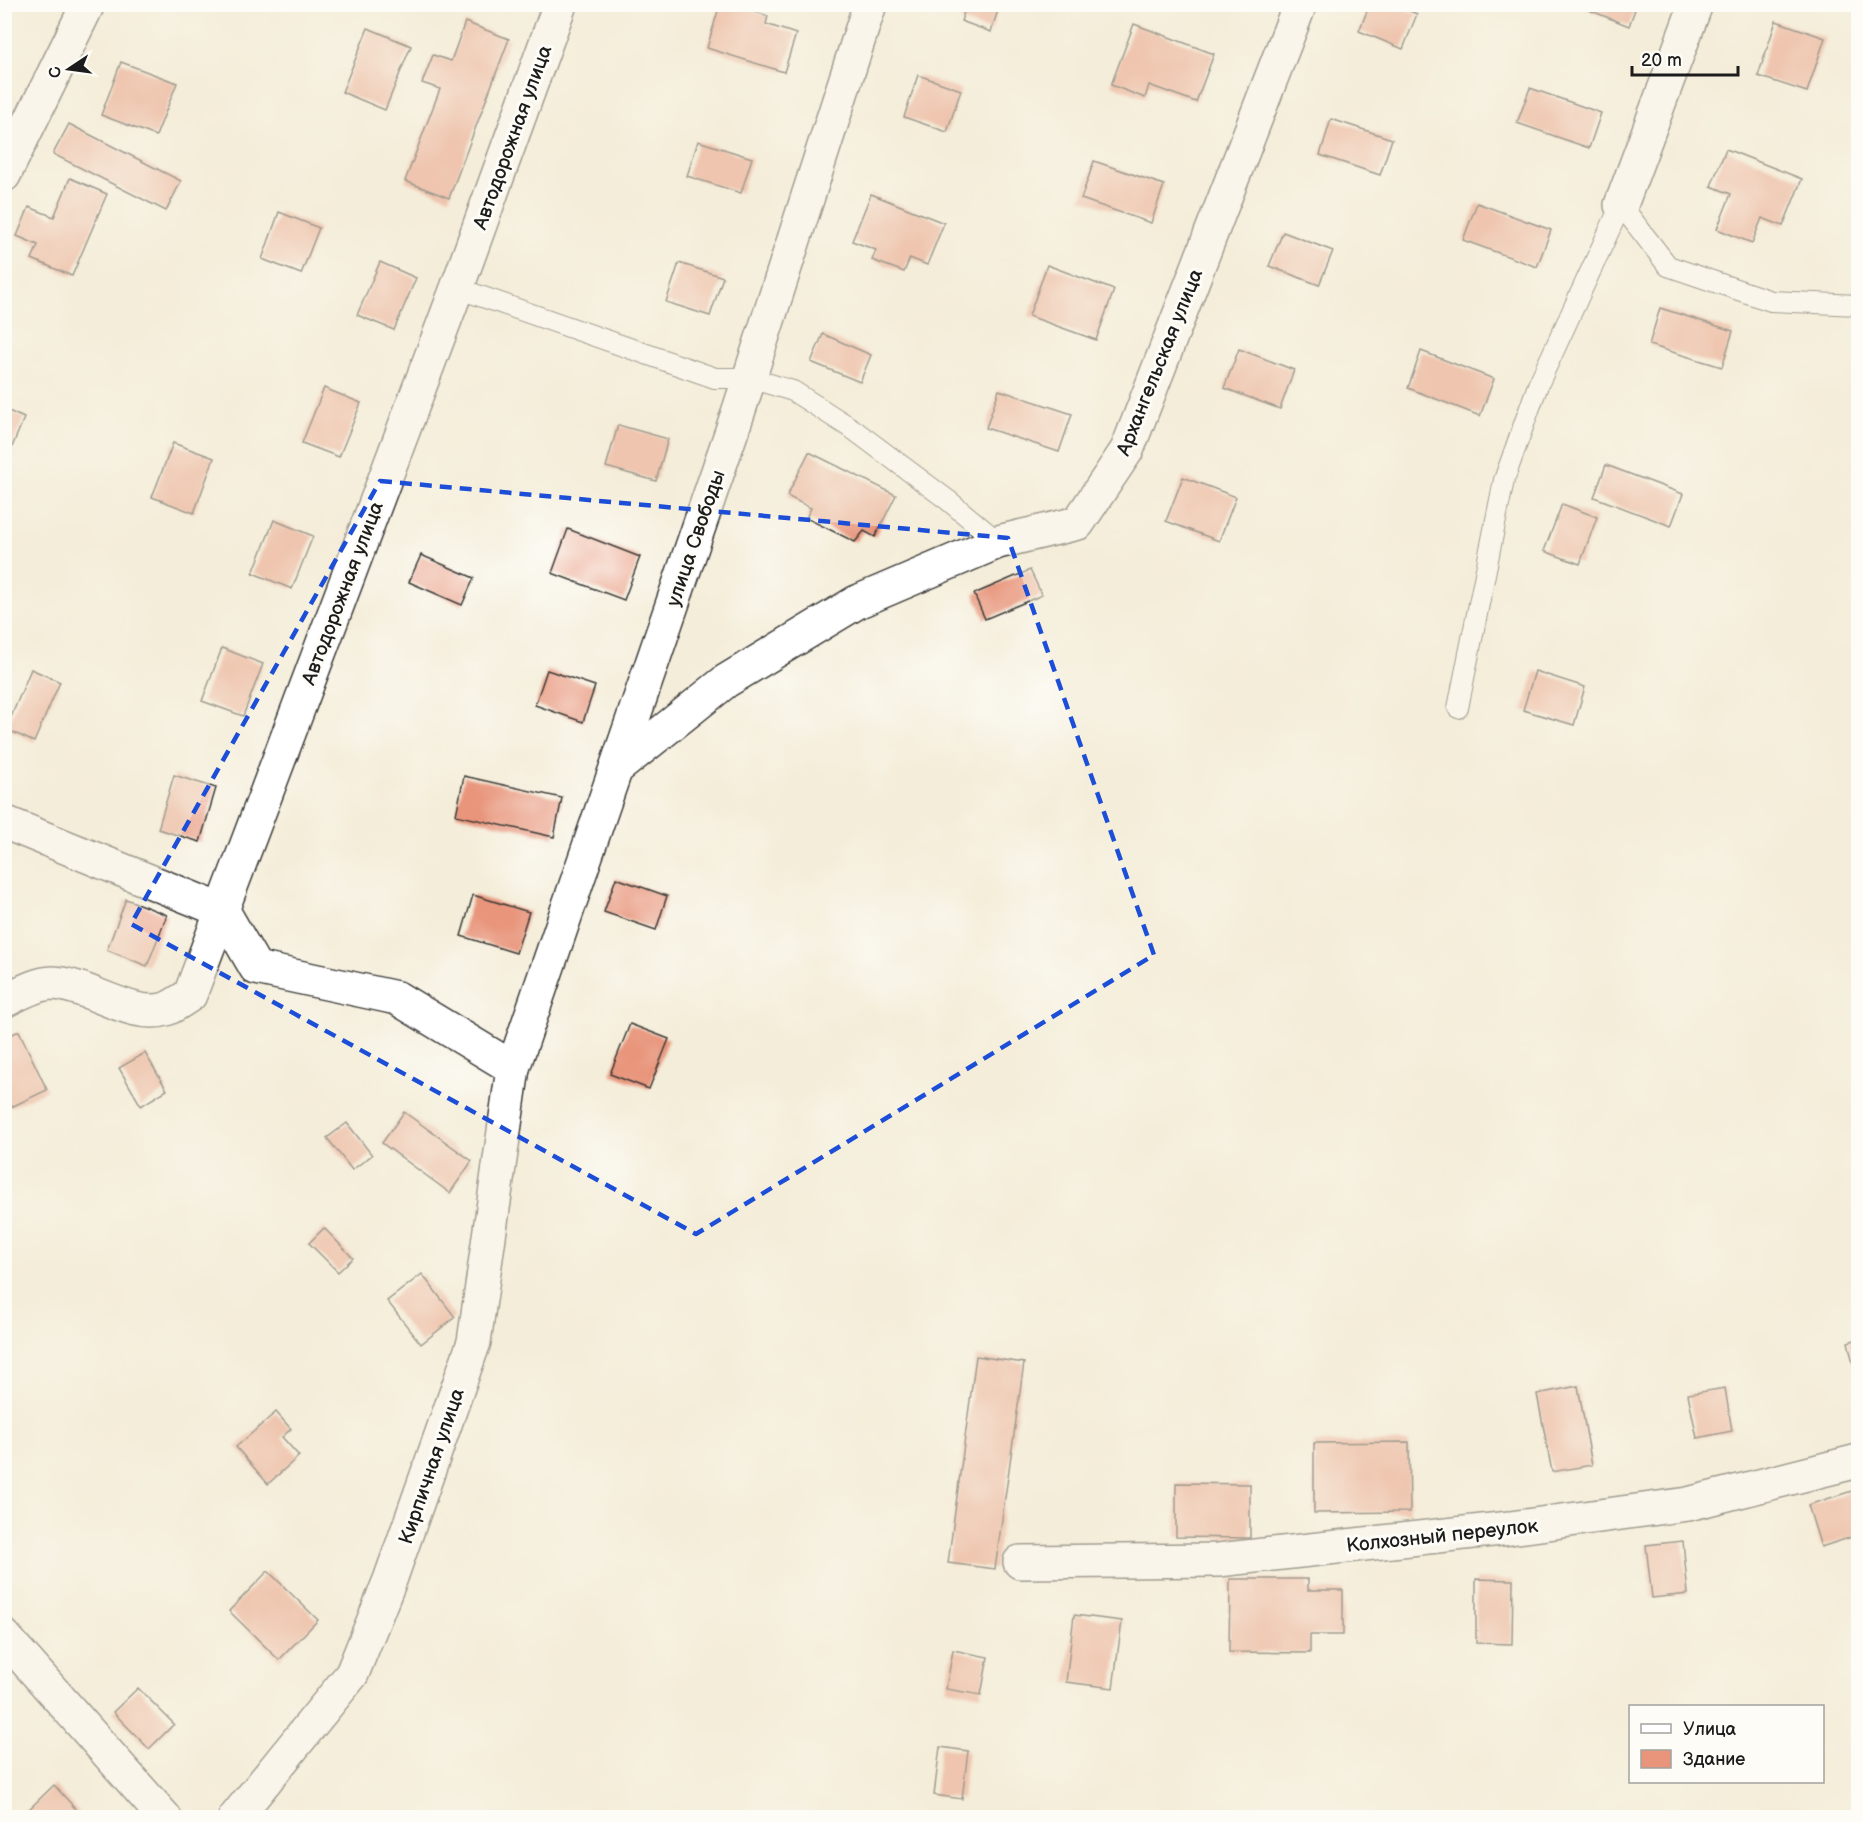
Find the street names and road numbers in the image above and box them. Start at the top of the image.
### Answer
street label: Автодорожная улица [468,42,557,234]
street label: Архангельская улица [1111,265,1208,460]
street label: улица Свободы [661,467,730,610]
street label: Автодорожная улица [297,498,389,689]
street label: Кирпичная улица [394,1385,470,1547]
street label: Колхозный переулок [1345,1514,1539,1558]

